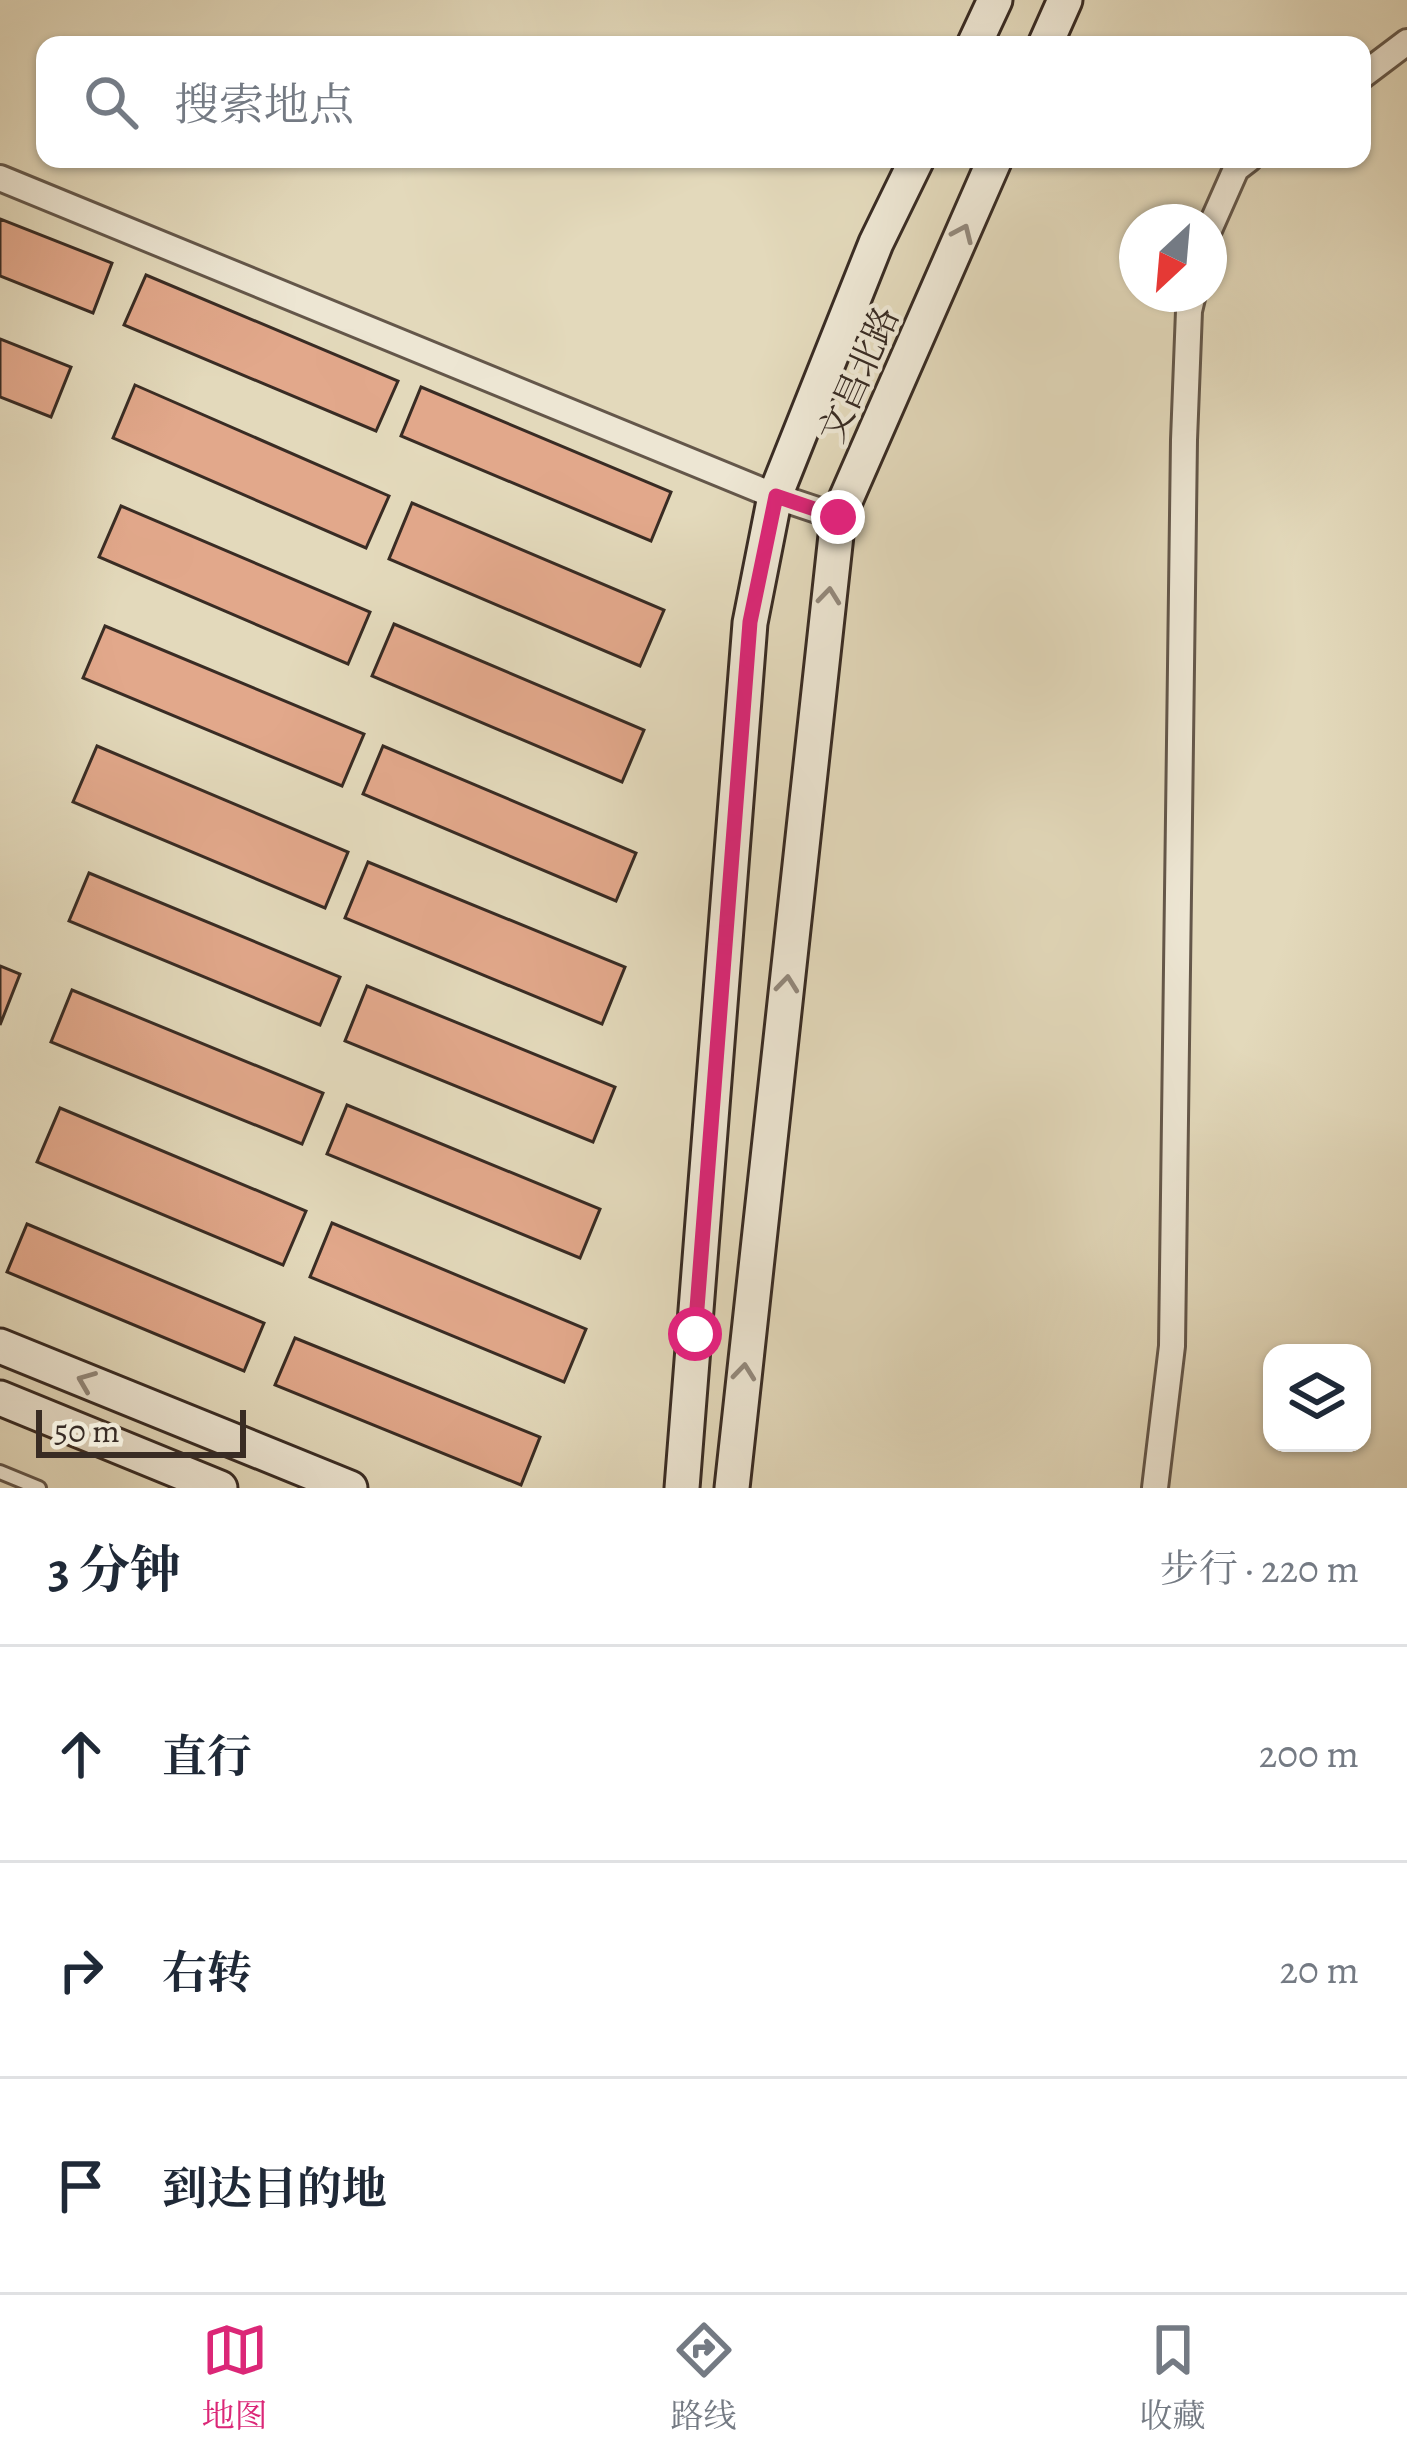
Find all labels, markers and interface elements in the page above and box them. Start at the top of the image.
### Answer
search box [36,36,1371,168]
icon: search [78,69,144,135]
text: 搜索地点 [174,74,354,136]
north arrow [1119,204,1227,312]
one-way arrow [948,224,972,245]
street label: 文昌北路 [807,298,910,450]
route end [811,490,865,544]
one-way arrow [816,586,842,606]
one-way arrow [774,974,799,993]
route start [668,1307,722,1361]
map controls [1263,1344,1371,1452]
button: layers [1263,1344,1371,1452]
one-way arrow [731,1362,757,1382]
one-way arrow [76,1371,97,1395]
scale bar [36,1404,246,1457]
text: 50 m [54,1408,120,1453]
text: 3 分钟 [48,1535,181,1605]
text: 步行 · 220 m [1160,1542,1359,1595]
icon: ahead [48,1721,114,1787]
text: 直行 [162,1726,252,1788]
text: 200 m [1259,1727,1359,1780]
icon: right [48,1937,114,2003]
text: 右转 [162,1942,252,2004]
text: 20 m [1280,1943,1359,1996]
icon: arrive [48,2153,114,2219]
text: 到达目的地 [162,2158,387,2220]
tab: 地图 [202,2317,268,2438]
tab: 路线 [671,2317,737,2438]
tab: 收藏 [1140,2317,1206,2438]

